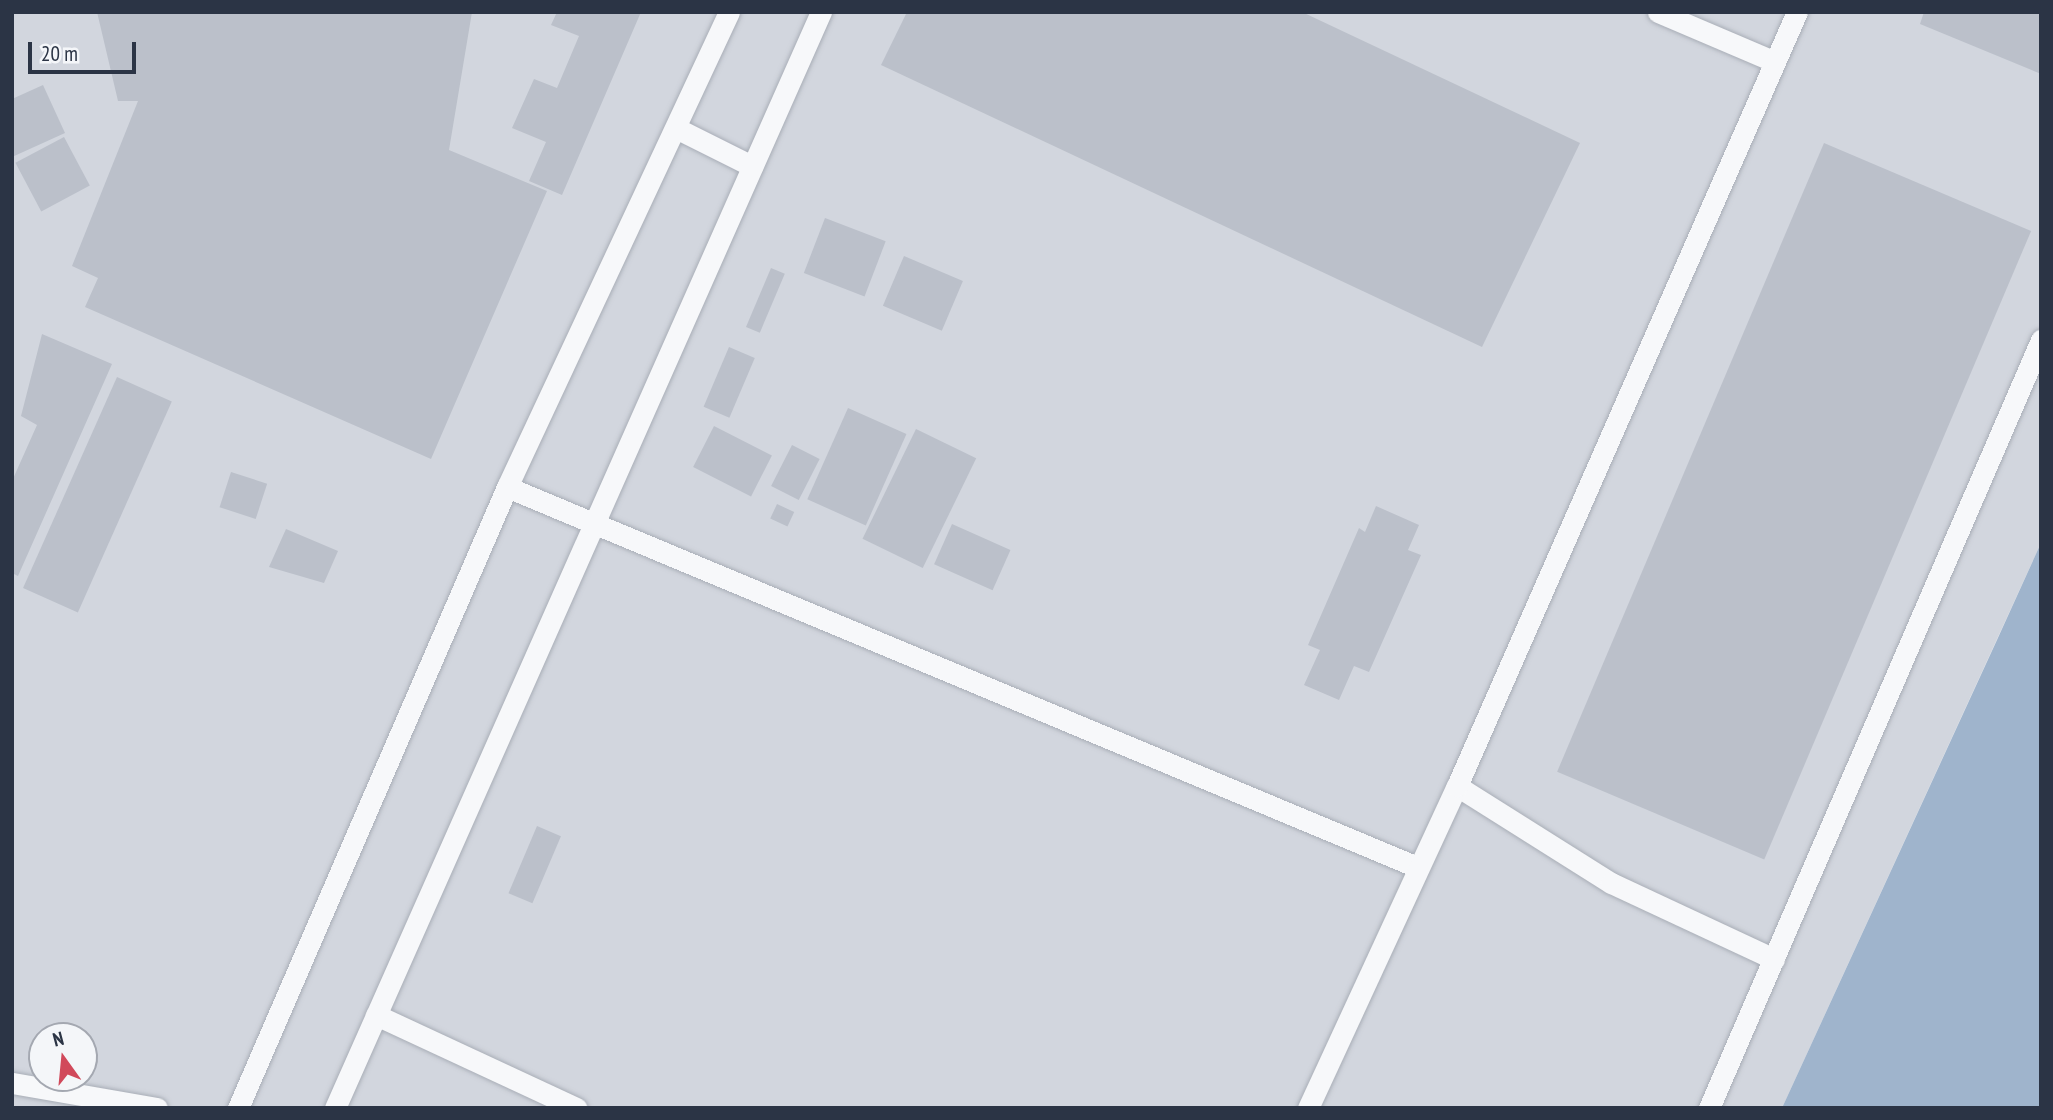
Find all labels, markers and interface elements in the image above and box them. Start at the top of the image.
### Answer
scale bar [32,28,140,72]
text: 20 m [41,40,78,67]
north arrow [28,1022,98,1092]
text: N [50,1026,66,1052]

